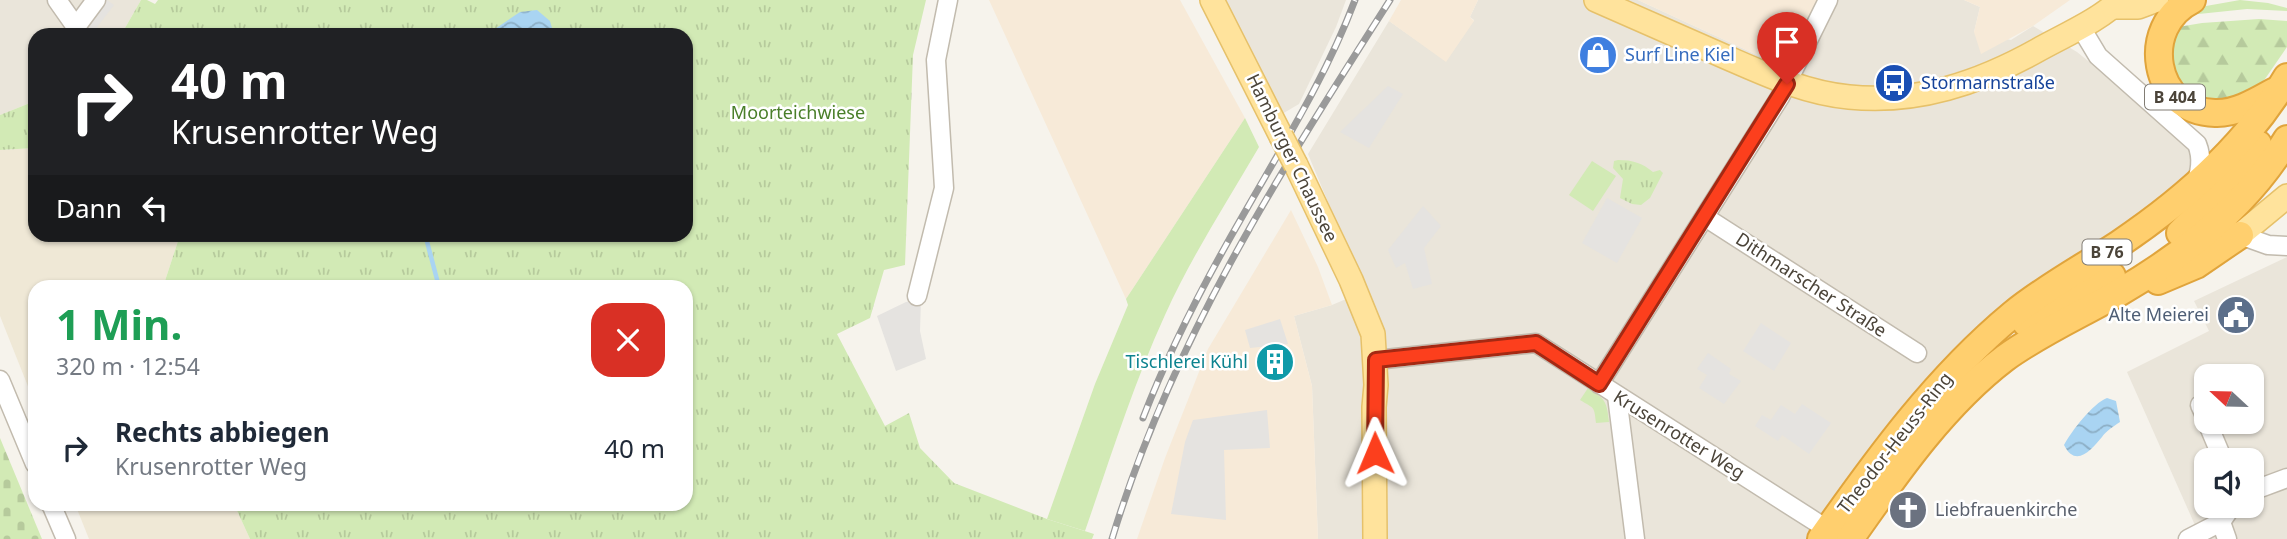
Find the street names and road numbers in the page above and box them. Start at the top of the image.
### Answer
street label: Hamburger Chaussee [1242,69,1344,246]
road number: B 404 [2145,85,2205,110]
street label: Dithmarscher Straße [1731,226,1892,342]
road number: B 76 [2082,240,2132,264]
street label: Theodor-Heuss-Ring [1831,367,1957,518]
street label: Krusenrotter Weg [1609,384,1750,484]

